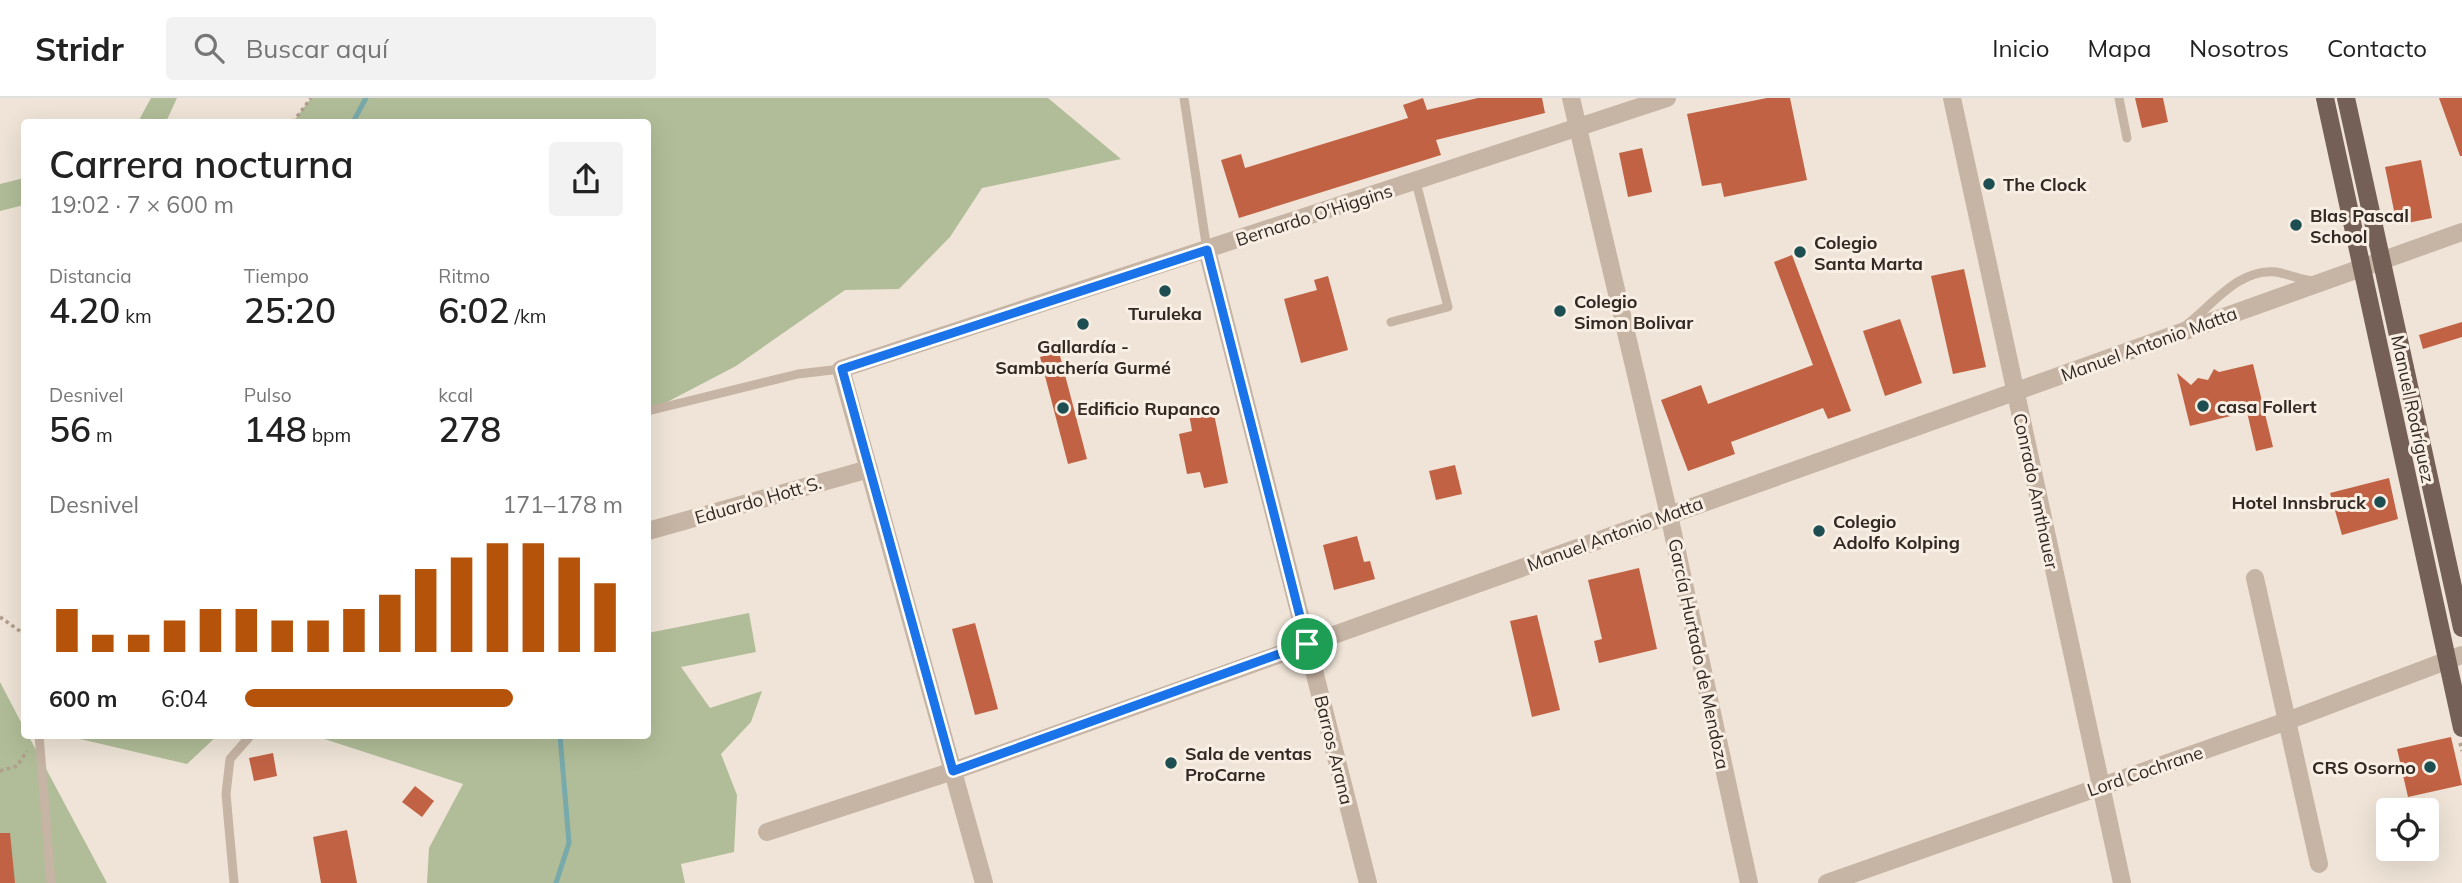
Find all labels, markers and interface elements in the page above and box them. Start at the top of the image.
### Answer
search box [166,17,656,80]
text: Stridr [35,28,124,69]
icon: search [190,29,228,67]
text: Buscar aquí [246,32,388,65]
text: Inicio [1992,33,2049,63]
text: Mapa [2087,33,2151,63]
text: Nosotros [2189,33,2289,63]
text: Contacto [2327,33,2427,63]
text: Carrera nocturna [49,140,354,188]
button: share [549,142,623,216]
place label: The Clock [2003,173,2088,196]
marker: The Clock [1981,176,1997,192]
street label: Bernardo O'Higgins [1233,179,1395,251]
text: 19:02 · 7 × 600 m [49,190,234,219]
place label: Blas Pascal School [2310,204,2409,248]
marker: Blas Pascal School [2288,217,2304,233]
place label: Colegio Santa Marta [1814,231,1923,275]
marker: Colegio Santa Marta [1792,244,1808,260]
text: Distancia [49,264,132,288]
text: Tiempo [244,264,309,288]
text: Ritmo [438,264,490,288]
marker: Turuleka [1157,283,1173,299]
text: 4.20 [49,288,120,332]
text: 25:20 [244,288,336,332]
text: 6:02 [438,288,510,332]
place label: Colegio Simon Bolivar [1574,290,1694,334]
street label: Manuel Antonio Matta [2058,301,2240,387]
place label: Turuleka [1128,302,1202,325]
marker: Colegio Simon Bolivar [1552,303,1568,319]
text: km [120,304,152,328]
text: /km [510,304,546,328]
marker: Gallardía - Sambuchería Gurmé [1075,316,1091,332]
street label: Manuel Rodríguez [2386,333,2440,485]
place label: Gallardía - Sambuchería Gurmé [995,335,1171,379]
text: Desnivel [49,383,123,407]
text: Pulso [244,383,292,407]
text: kcal [438,383,473,407]
place label: casa Follert [2217,395,2317,418]
place label: Edificio Rupanco [1077,397,1220,420]
marker: casa Follert [2195,398,2211,414]
marker: Edificio Rupanco [1055,400,1071,416]
text: 56 [49,407,91,451]
text: 148 [244,407,307,451]
text: 278 [438,407,501,451]
street label: Conrado Amthauer [2008,411,2064,572]
text: m [91,423,113,447]
text: bpm [307,423,351,447]
street label: Eduardo Hott S. [692,471,824,529]
text: Desnivel [49,490,139,519]
text: 171–178 m [502,490,623,519]
street label: Manuel Antonio Matta [1524,491,1706,577]
place label: Hotel Innsbruck [2231,491,2367,514]
marker: Hotel Innsbruck [2372,494,2388,510]
place label: Colegio Adolfo Kolping [1833,510,1960,554]
marker: Colegio Adolfo Kolping [1811,523,1827,539]
street label: García Hurtado de Mendoza [1663,537,1735,771]
pin [1277,614,1337,674]
icon: arrive [1288,625,1326,663]
text: 600 m [49,684,117,713]
text: 6:04 [161,684,208,713]
street label: Barros Arana [1309,693,1359,807]
street label: Lord Cochrane [2084,740,2206,802]
place label: Sala de ventas ProCarne [1185,742,1312,786]
marker: Sala de ventas ProCarne [1163,755,1179,771]
place label: CRS Osorno [2312,756,2416,779]
marker: CRS Osorno [2422,759,2438,775]
map controls [2376,798,2439,861]
button: locate [2376,798,2439,861]

